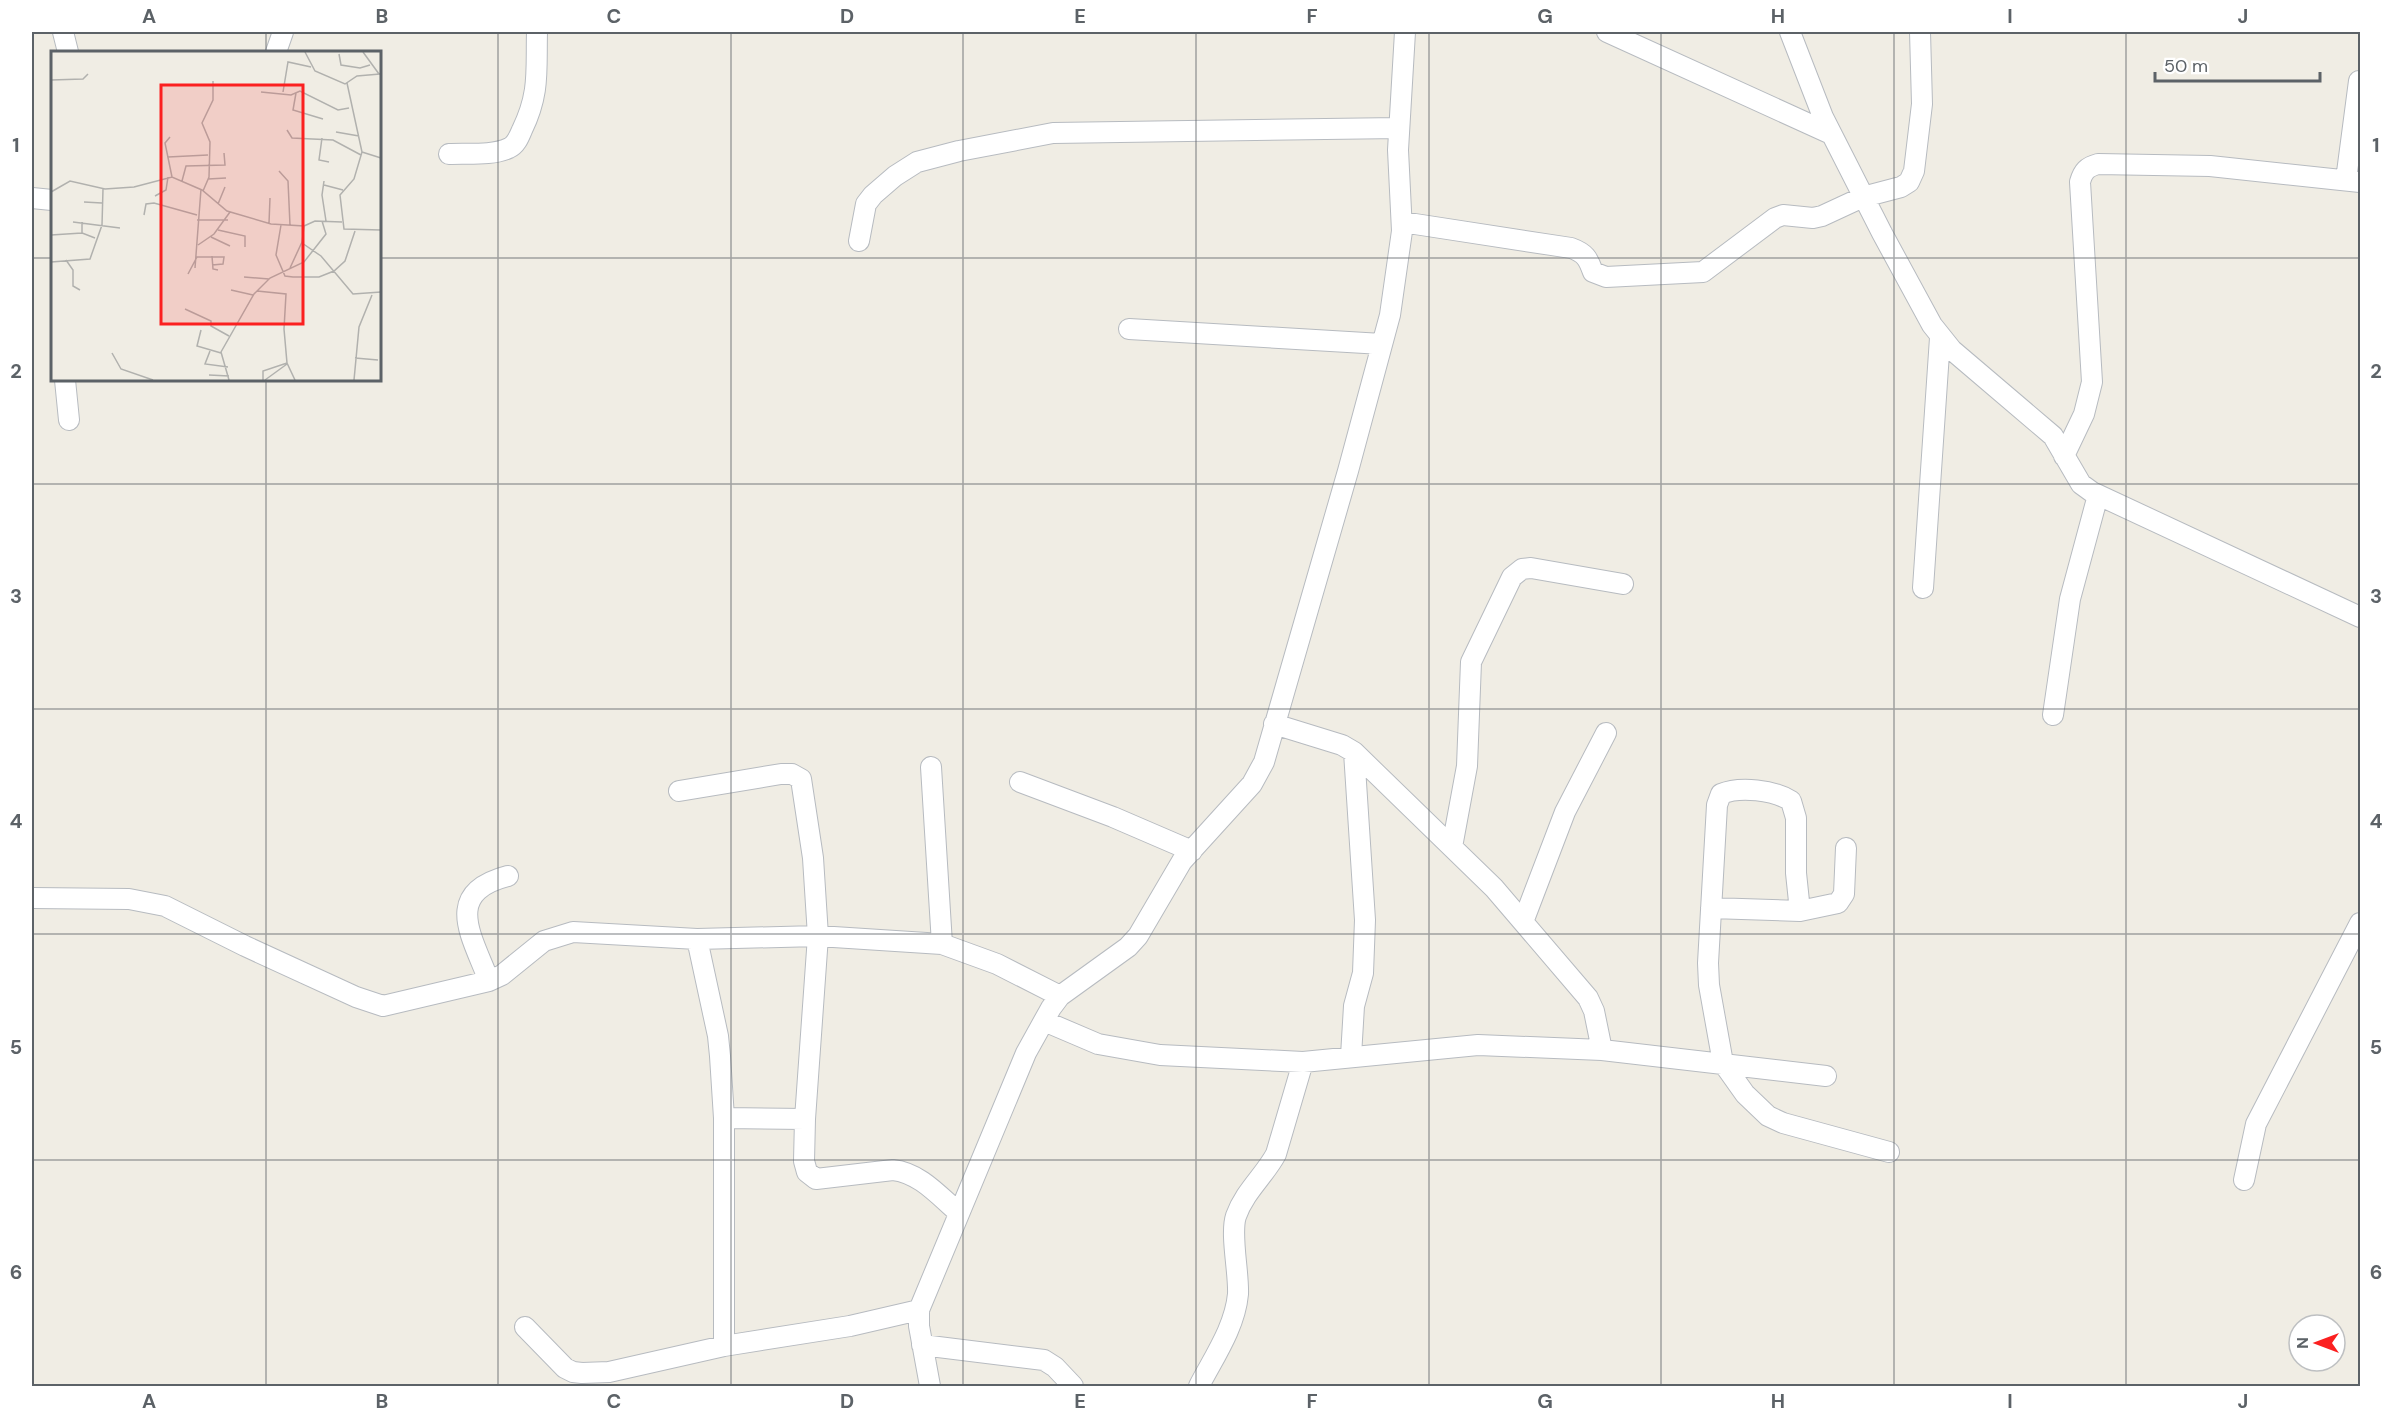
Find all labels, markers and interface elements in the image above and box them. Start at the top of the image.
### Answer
text: A [142,3,156,29]
text: B [376,3,388,29]
text: C [607,3,621,29]
text: D [840,3,854,29]
text: E [1074,3,1086,29]
text: F [1306,3,1318,29]
text: G [1537,3,1553,29]
text: H [1771,3,1785,29]
text: I [2007,3,2013,29]
text: J [2238,3,2248,29]
scale bar [2155,45,2320,83]
inset map [51,51,381,381]
text: 50 m [2164,54,2208,78]
text: 1 [12,132,20,158]
text: 1 [2372,132,2380,158]
text: 2 [10,358,22,384]
text: 2 [2370,358,2382,384]
text: 3 [10,583,22,609]
text: 3 [2370,583,2382,609]
text: 4 [10,808,23,834]
text: 4 [2370,808,2383,834]
text: 5 [10,1034,22,1060]
text: 5 [2370,1034,2382,1060]
text: 6 [10,1259,22,1285]
text: 6 [2370,1259,2382,1285]
north arrow [2287,1313,2347,1373]
text: N [2292,1337,2313,1349]
text: A [142,1388,156,1414]
text: B [376,1388,388,1414]
text: C [607,1388,621,1414]
text: D [840,1388,854,1414]
text: E [1074,1388,1086,1414]
text: F [1306,1388,1318,1414]
text: G [1537,1388,1553,1414]
text: H [1771,1388,1785,1414]
text: I [2007,1388,2013,1414]
text: J [2238,1388,2248,1414]

